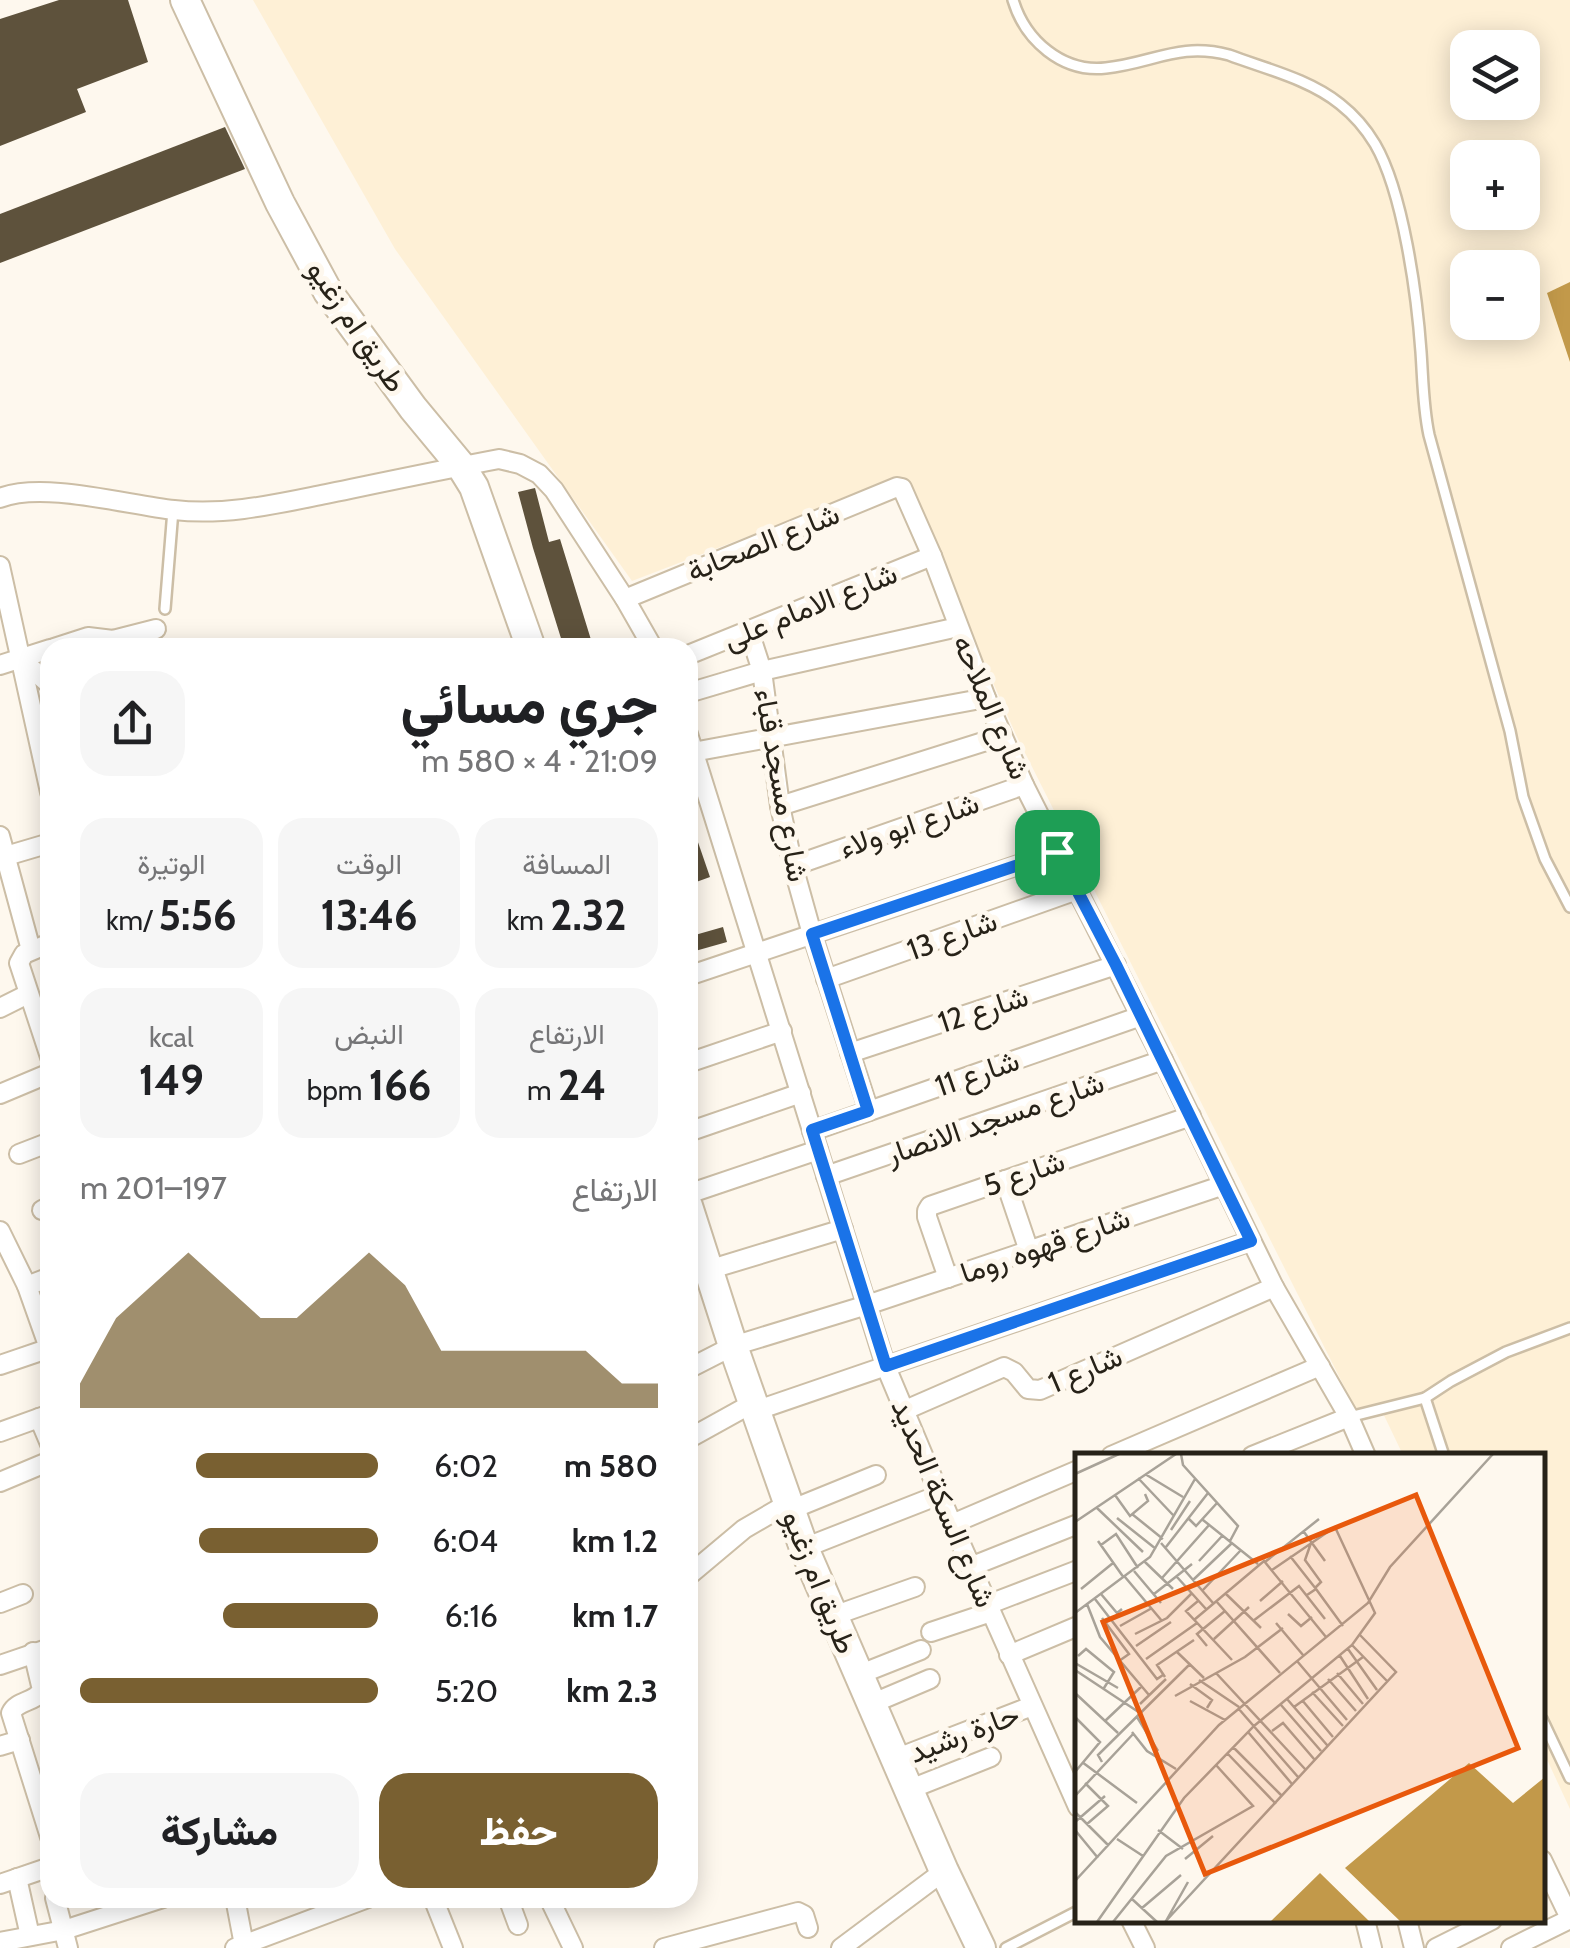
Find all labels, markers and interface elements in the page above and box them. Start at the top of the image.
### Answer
map controls [1450,30,1540,340]
button: layers [1450,30,1540,120]
button: + [1450,140,1540,230]
button: − [1450,250,1540,340]
street label: طريق ام زغيو [299,253,415,400]
street label: شارع الصحابة [681,495,845,591]
street label: شارع الامام على [718,554,903,660]
street label: شارع الملاحه [943,629,1039,786]
text: جري مسائي [401,670,658,737]
button: share [80,671,185,776]
street label: شارع مسجد قباء [745,685,817,885]
text: 21:09 · 4 × 580 m [421,741,658,780]
street label: شارع ابو ولاء [834,784,984,868]
pin [1015,810,1100,895]
icon: arrive [1030,825,1085,880]
text: الوتيرة [137,847,206,881]
text: الوقت [336,847,402,881]
text: المسافة [522,847,611,881]
text: 5:56 [159,889,237,941]
text: 13:46 [320,889,418,941]
text: 2.32 [550,889,627,941]
street label: شارع 13 [902,902,1003,970]
text: /km [106,903,159,937]
text: km [507,903,550,937]
street label: شارع 12 [933,977,1033,1043]
text: النبض [334,1017,404,1051]
text: الارتفاع [529,1017,605,1051]
text: kcal [149,1020,194,1054]
street label: شارع 11 [930,1041,1025,1106]
text: 149 [139,1054,204,1106]
text: 166 [369,1059,431,1111]
text: 24 [558,1059,606,1111]
street label: شارع مسجد الانصار [880,1063,1109,1175]
text: bpm [307,1073,369,1107]
text: m [527,1073,558,1107]
street label: شارع 5 [979,1142,1070,1206]
text: 197–201 m [80,1168,227,1207]
text: الارتفاع [571,1170,658,1209]
street label: شارع قهوه روما [955,1199,1135,1293]
street label: شارع 1 [1042,1337,1128,1403]
street label: شارع السكة الحديد [882,1393,1005,1614]
text: 6:02 [434,1446,498,1485]
text: 580 m [564,1446,658,1485]
inset map [1075,1453,1545,1923]
street label: طريق ام زغيو [774,1505,865,1659]
text: 6:04 [432,1521,498,1560]
text: 1.2 km [572,1521,658,1560]
text: 6:16 [445,1596,498,1635]
text: 1.7 km [572,1596,658,1635]
text: 5:20 [435,1671,498,1710]
text: 2.3 km [566,1671,658,1710]
street label: حارة رشيد [904,1695,1024,1771]
button: مشاركة [80,1773,359,1888]
button: حفظ [379,1773,658,1888]

